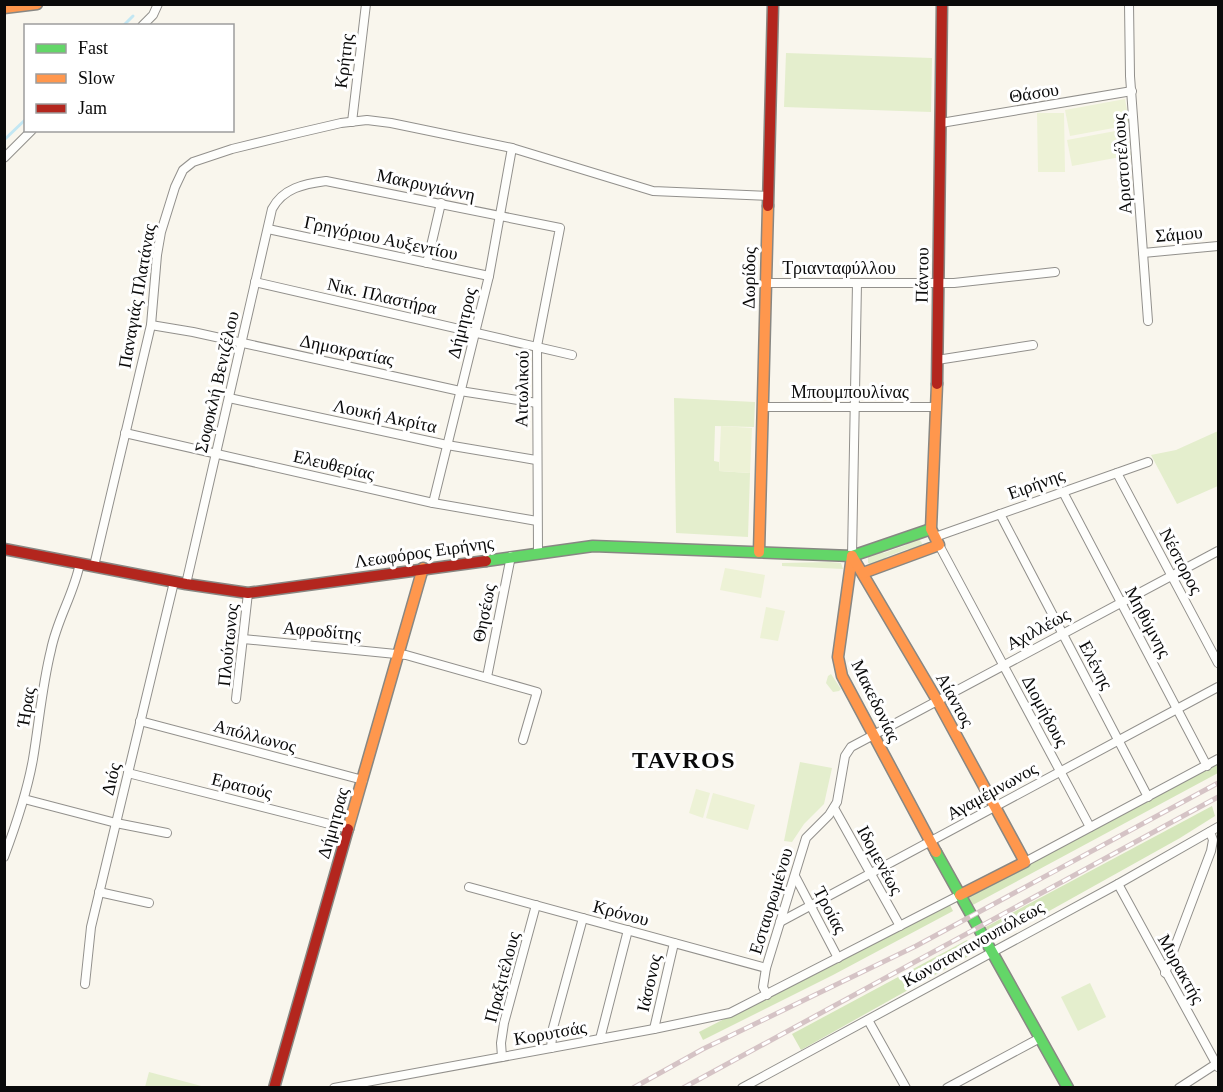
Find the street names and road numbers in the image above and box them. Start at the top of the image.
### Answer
street label: Κρήτης [331,32,357,90]
street label: Θάσου [1008,79,1060,107]
street label: Αριστοτέλους [1108,113,1136,215]
street label: Μακρυγιάννη [375,165,477,205]
street label: Γρηγόριου Αυξεντίου [302,212,460,264]
street label: Παναγιάς Πλατάνας [114,222,160,370]
street label: Σάμου [1154,222,1204,246]
street label: Δωρίδος [738,247,760,309]
street label: Πάντου [912,247,932,303]
street label: Τριανταφύλλου [782,258,896,278]
street label: Νικ. Πλαστήρα [325,274,439,318]
street label: Δήμητρος [444,285,480,361]
street label: Σοφοκλή Βενιζέλου [191,309,243,455]
street label: Δημοκρατίας [298,330,396,370]
street label: Αιτωλικού [511,350,533,428]
street label: Μπουμπουλίνας [791,382,909,402]
street label: Λουκή Ακρίτα [331,395,439,437]
street label: Ελευθερίας [291,446,377,484]
street label: Ειρήνης [1005,465,1067,503]
street label: Νέστορος [1155,525,1207,597]
street label: Λεωφόρος Ειρήνης [353,532,495,572]
street label: Θησέως [469,582,499,644]
street label: Μηθύμνης [1121,583,1175,661]
street label: Πλούτωνος [214,603,242,687]
street label: Αχιλλέως [1003,604,1073,654]
street label: Αφροδίτης [282,618,362,644]
street label: Ελένης [1075,637,1117,693]
street label: Μακεδονίας [847,657,905,745]
street label: Αίαντος [932,669,978,731]
street label: Διομήδους [1018,672,1072,750]
street label: Ήρας [13,686,39,729]
street label: Απόλλωνος [212,715,298,757]
street label: Αγαμέμνωνος [943,758,1041,824]
street label: Διός [97,761,125,797]
street label: Ερατούς [210,769,274,803]
street label: Δήμητρας [313,785,353,861]
street label: Ιδομενέως [853,822,907,898]
street label: Εσταυρωμένου [745,845,797,957]
street label: Τροίας [809,883,851,937]
street label: Κρόνου [591,896,651,930]
street label: Κωνσταντινουπόλεως [899,897,1047,991]
street label: Πραξιτέλους [480,930,524,1024]
street label: Μυρακτής [1154,931,1208,1007]
street label: Ιάσονος [633,952,665,1014]
street label: Κορυτσάς [512,1017,588,1049]

